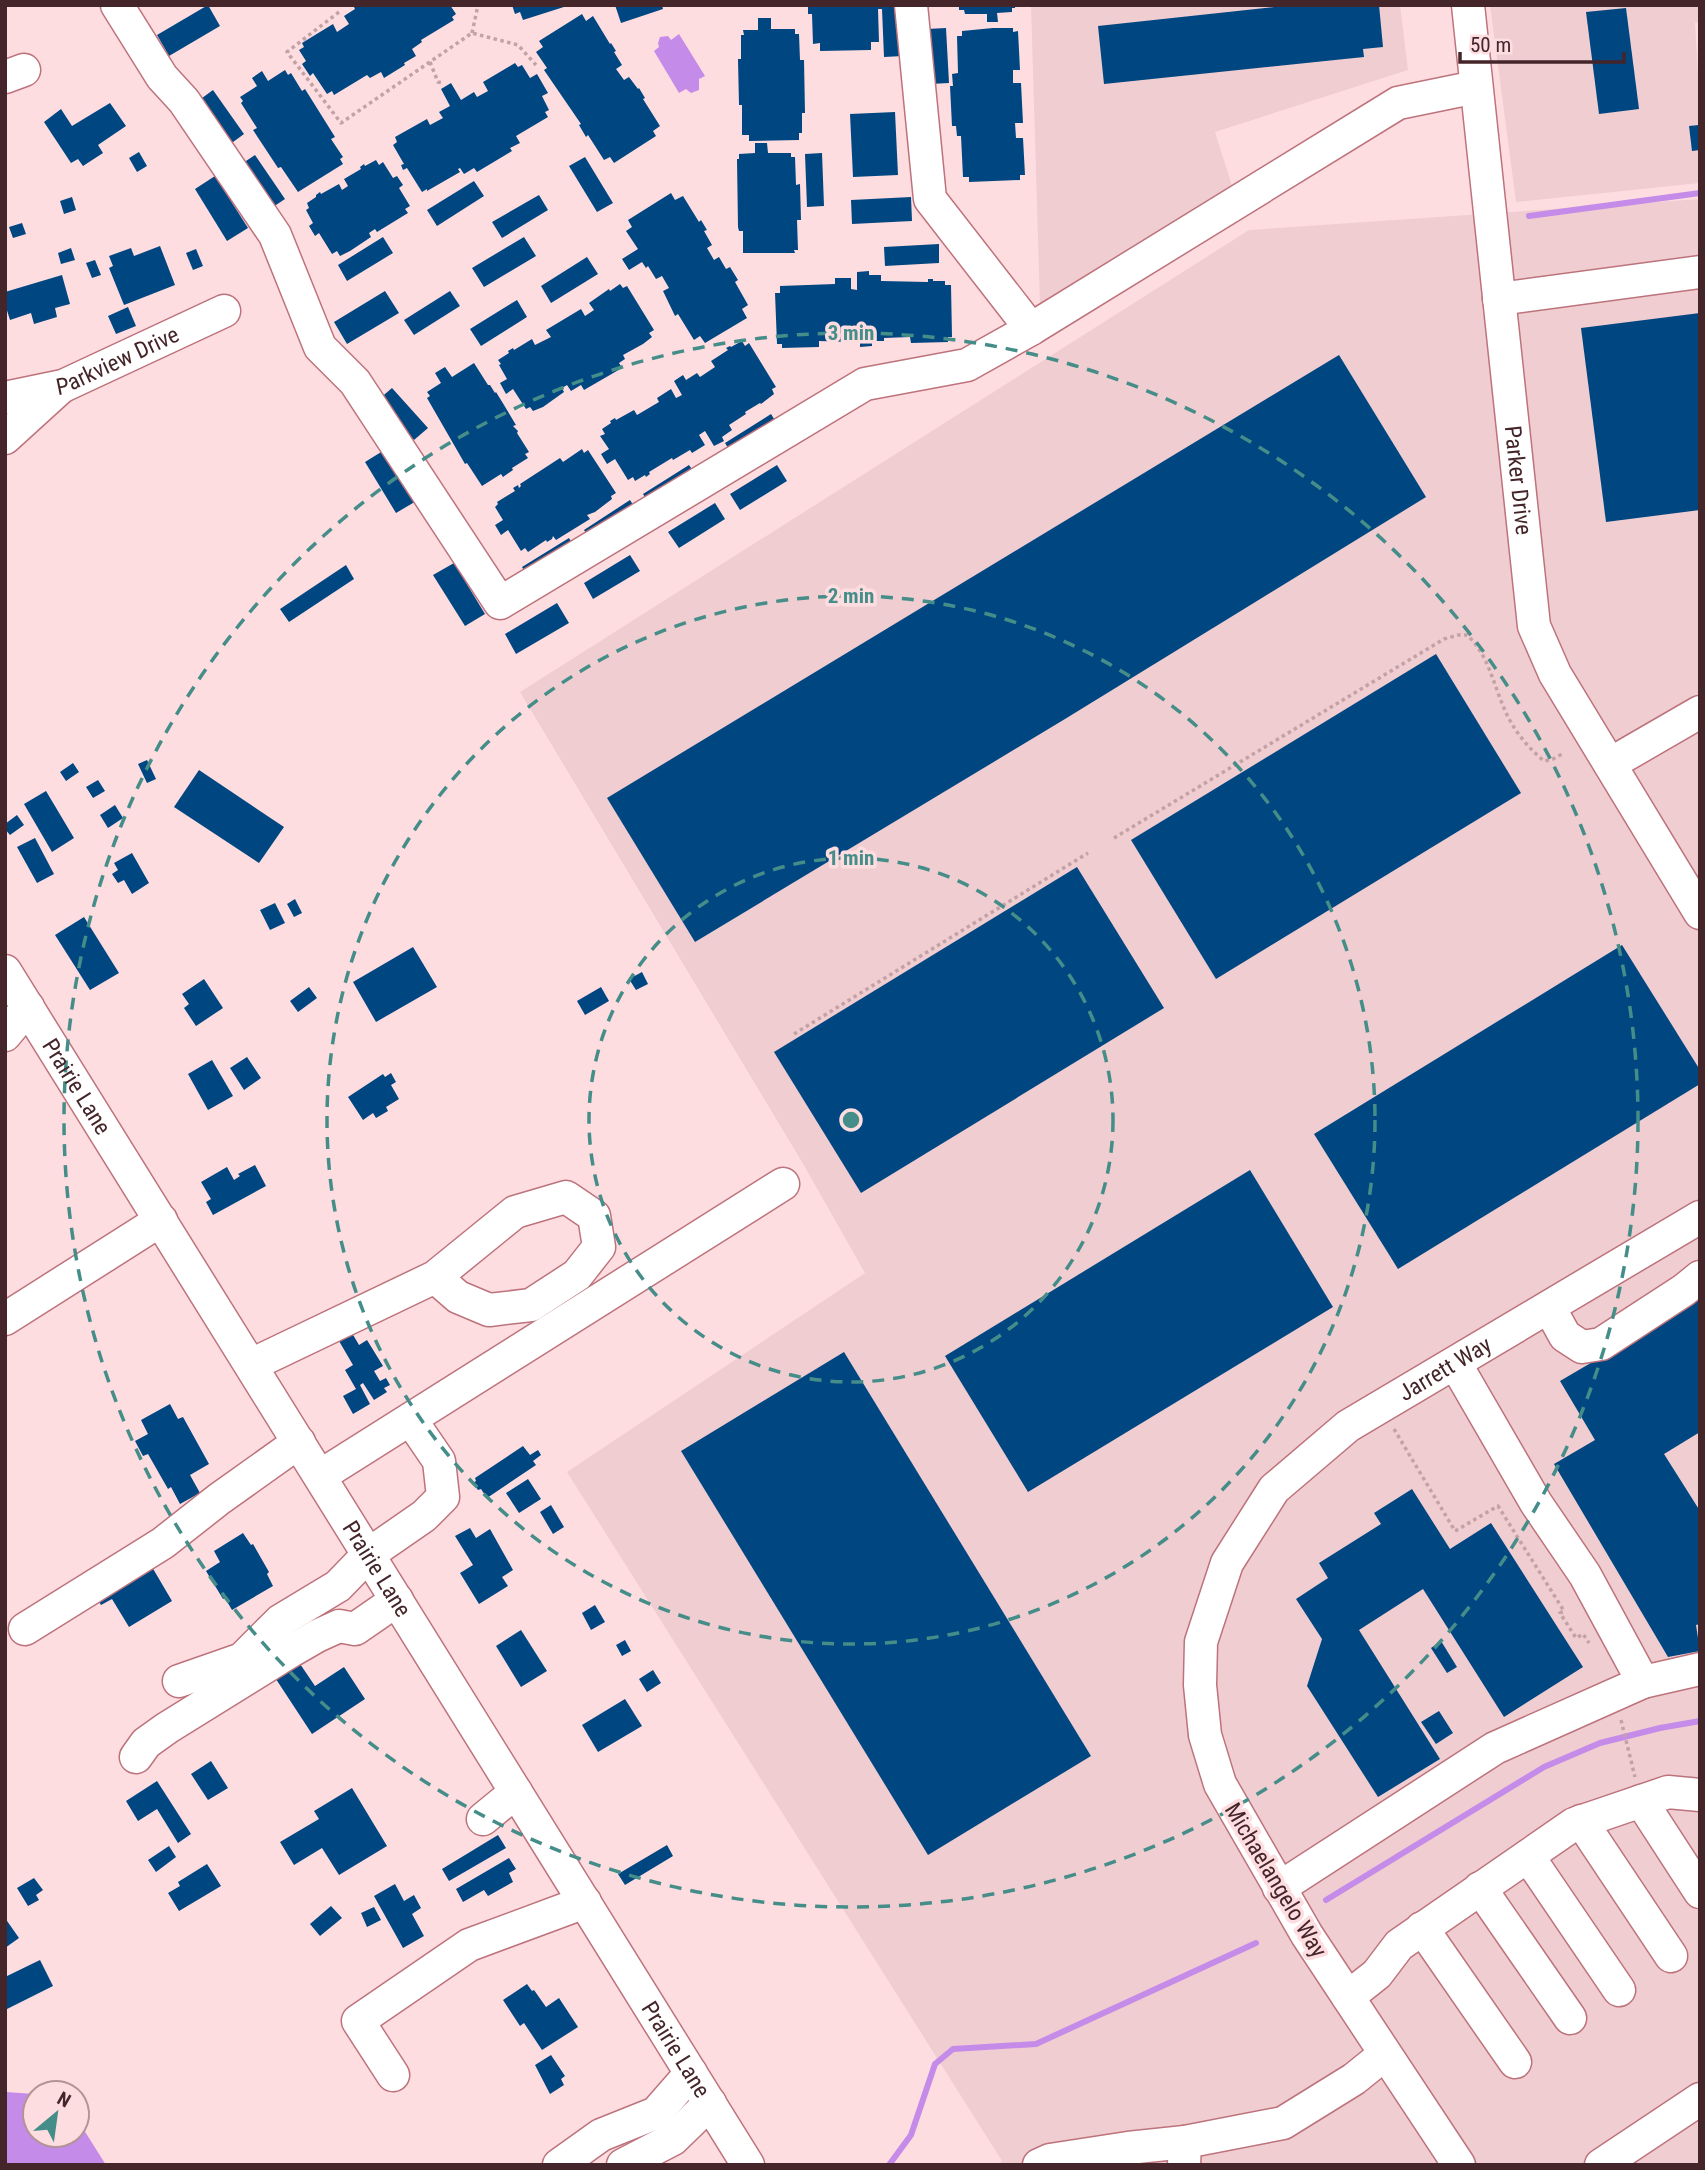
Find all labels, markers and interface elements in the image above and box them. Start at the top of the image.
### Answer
scale bar [1460,21,1624,65]
text: 50 m [1470,33,1511,57]
street label: Parkview Drive [54,321,183,401]
text: 3 min [828,321,874,345]
street label: Parker Drive [1499,424,1537,536]
text: 2 min [828,584,874,608]
text: 1 min [828,846,874,870]
street label: Prairie Lane [36,1034,116,1140]
centre of rings [839,1108,863,1132]
street label: Jarrett Way [1394,1331,1497,1407]
street label: Prairie Lane [337,1516,416,1622]
street label: Michaelangelo Way [1219,1798,1333,1963]
street label: Prairie Lane [636,1997,716,2102]
north arrow [21,2079,91,2149]
text: N [53,2087,75,2112]

